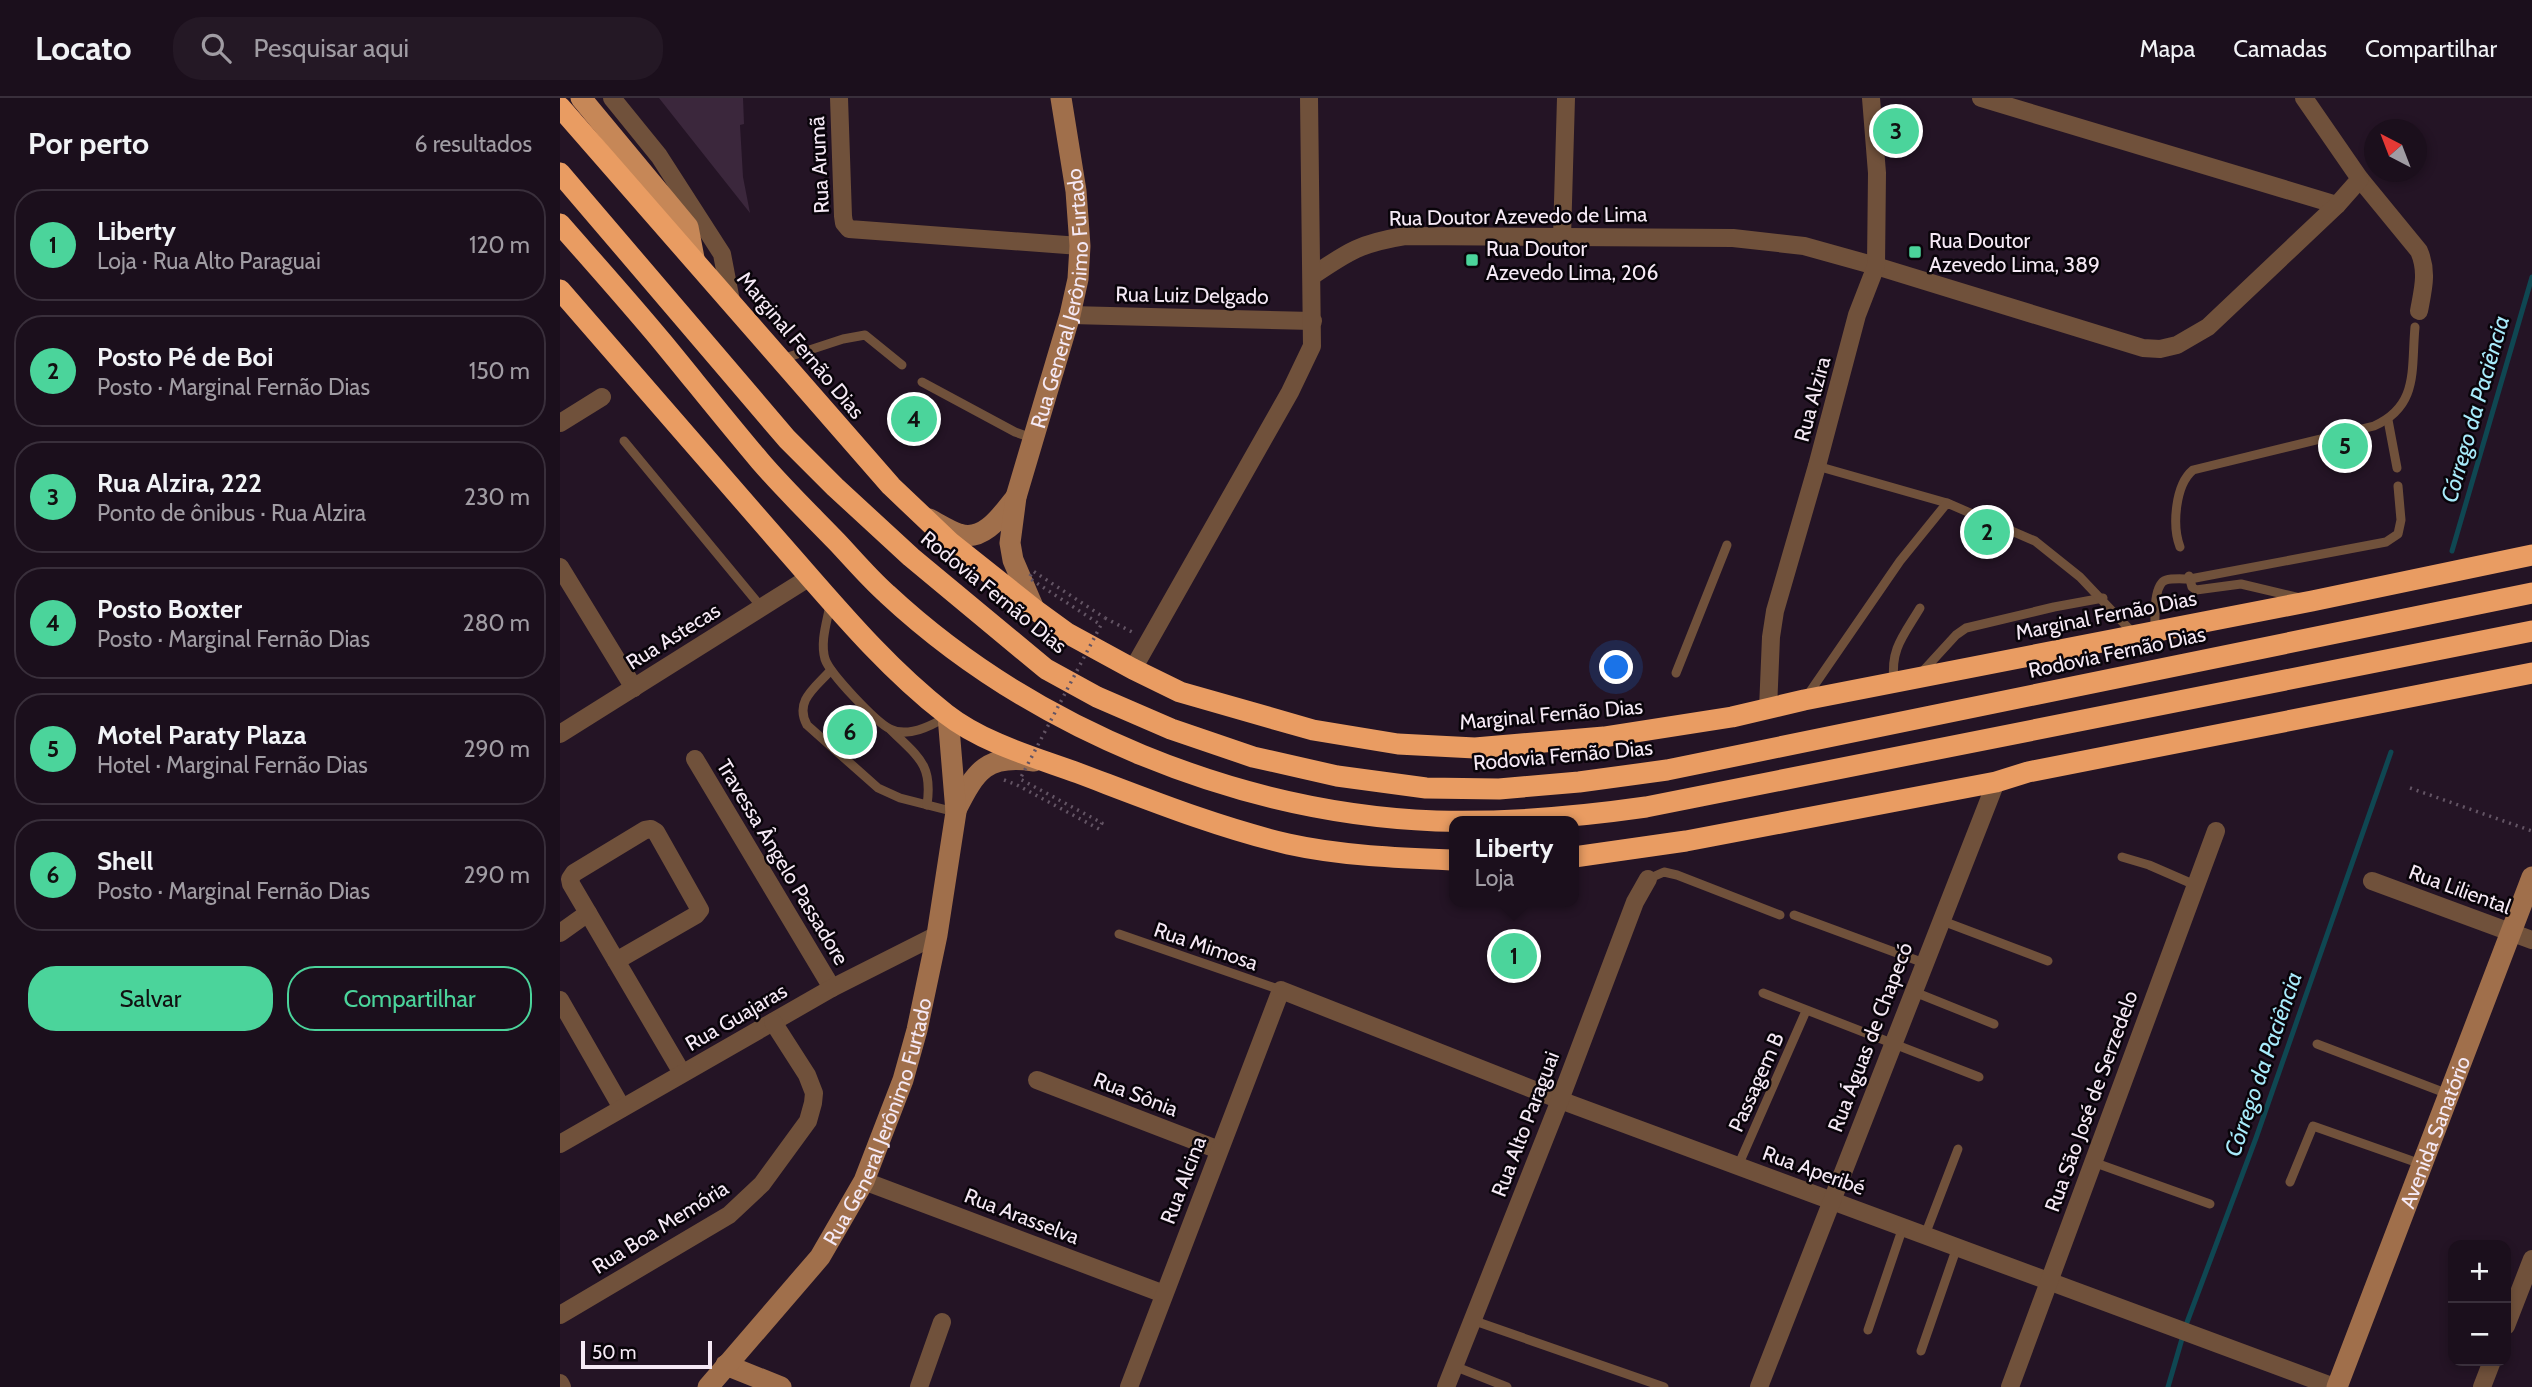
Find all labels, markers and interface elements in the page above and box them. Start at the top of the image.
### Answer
search box [173,17,663,80]
text: Locato [35,28,131,68]
icon: search [197,29,235,67]
text: Pesquisar aqui [253,32,409,64]
text: Mapa [2139,34,2195,63]
text: Camadas [2233,34,2327,63]
text: Compartilhar [2365,34,2497,63]
pin: 3 [1873,105,1919,157]
street label: Rua Arumã [804,116,834,214]
north arrow [2364,119,2427,182]
text: Por perto [28,125,149,162]
text: 6 resultados [414,130,532,158]
street label: Rua General Jerônimo Furtado [1025,167,1093,431]
street label: Rua Doutor Azevedo de Lima [1389,201,1647,231]
text: Liberty [97,215,176,247]
place label: Rua Doutor Azevedo Lima, 389 [1929,228,2100,277]
text: 1 [49,231,57,259]
text: 120 m [469,231,530,259]
place label: Rua Doutor Azevedo Lima, 206 [1486,236,1658,285]
marker: Rua Doutor Azevedo Lima, 389 [1907,244,1923,260]
text: Loja · Rua Alto Paraguai [97,247,321,275]
marker: Rua Doutor Azevedo Lima, 206 [1464,252,1480,268]
street label: Marginal Fernão Dias [732,266,870,424]
street label: Rua Luiz Delgado [1115,281,1269,309]
water label: Córrego da Paciência [2435,312,2515,506]
text: Posto Pé de Boi [97,341,273,373]
street label: Rua Alzira [1789,354,1835,444]
text: 2 [47,357,59,385]
text: 150 m [469,357,530,385]
text: Posto · Marginal Fernão Dias [97,373,370,401]
pin: 4 [891,393,937,445]
pin: 5 [2322,420,2368,472]
text: Rua Alzira, 222 [97,467,262,499]
text: 3 [47,483,59,511]
text: 230 m [464,483,530,511]
text: Ponto de ônibus · Rua Alzira [97,499,366,527]
pin: 2 [1964,506,2010,558]
street label: Rodovia Fernão Dias [916,526,1072,659]
street label: Marginal Fernão Dias [2013,585,2199,645]
text: Posto Boxter [97,593,242,625]
street label: Rua Astecas [621,597,725,675]
text: 4 [46,609,60,637]
text: 280 m [463,609,530,637]
street label: Rodovia Fernão Dias [2026,621,2208,683]
text: Posto · Marginal Fernão Dias [97,625,370,653]
your location [1599,650,1633,684]
street label: Marginal Fernão Dias [1458,693,1644,734]
pin: 6 [827,706,873,758]
text: Motel Paraty Plaza [97,719,306,751]
text: 5 [47,735,59,763]
text: 290 m [463,735,530,763]
street label: Rodovia Fernão Dias [1472,735,1654,775]
text: Hotel · Marginal Fernão Dias [97,751,368,779]
street label: Travessa Ângelo Passadore [712,755,854,969]
popup [1449,816,1579,907]
text: Liberty [1475,832,1553,864]
text: Shell [97,845,153,877]
street label: Rua Liliental [2405,859,2515,919]
text: 6 [47,861,59,889]
text: 290 m [463,861,530,889]
text: Loja [1475,864,1514,892]
text: Posto · Marginal Fernão Dias [97,877,370,905]
street label: Rua Mimosa [1151,917,1261,975]
pin: 1 [1491,930,1537,982]
street label: Rua Águas de Chapecó [1822,939,1918,1135]
button: Salvar [28,966,273,1031]
button: Compartilhar [287,966,532,1031]
water label: Córrego da Paciência [2218,968,2308,1160]
street label: Rua Guajaras [681,978,792,1057]
street label: Rua São José de Serzedelo [2039,987,2143,1215]
street label: Rua General Jerônimo Furtado [817,995,936,1249]
street label: Passagem B [1723,1028,1789,1136]
street label: Rua Alto Paraguai [1486,1048,1564,1200]
street label: Avenida Sanatório [2394,1052,2475,1212]
street label: Rua Sônia [1090,1067,1182,1121]
street label: Rua Alcina [1155,1133,1211,1227]
street label: Rua Aperibé [1759,1140,1869,1200]
street label: Rua Boa Memória [587,1175,733,1279]
street label: Rua Arasselva [961,1183,1083,1249]
map controls [2448,1240,2511,1366]
button: + [2448,1240,2511,1303]
button: − [2448,1303,2511,1366]
scale bar [581,1338,712,1370]
text: 50 m [592,1341,636,1364]

